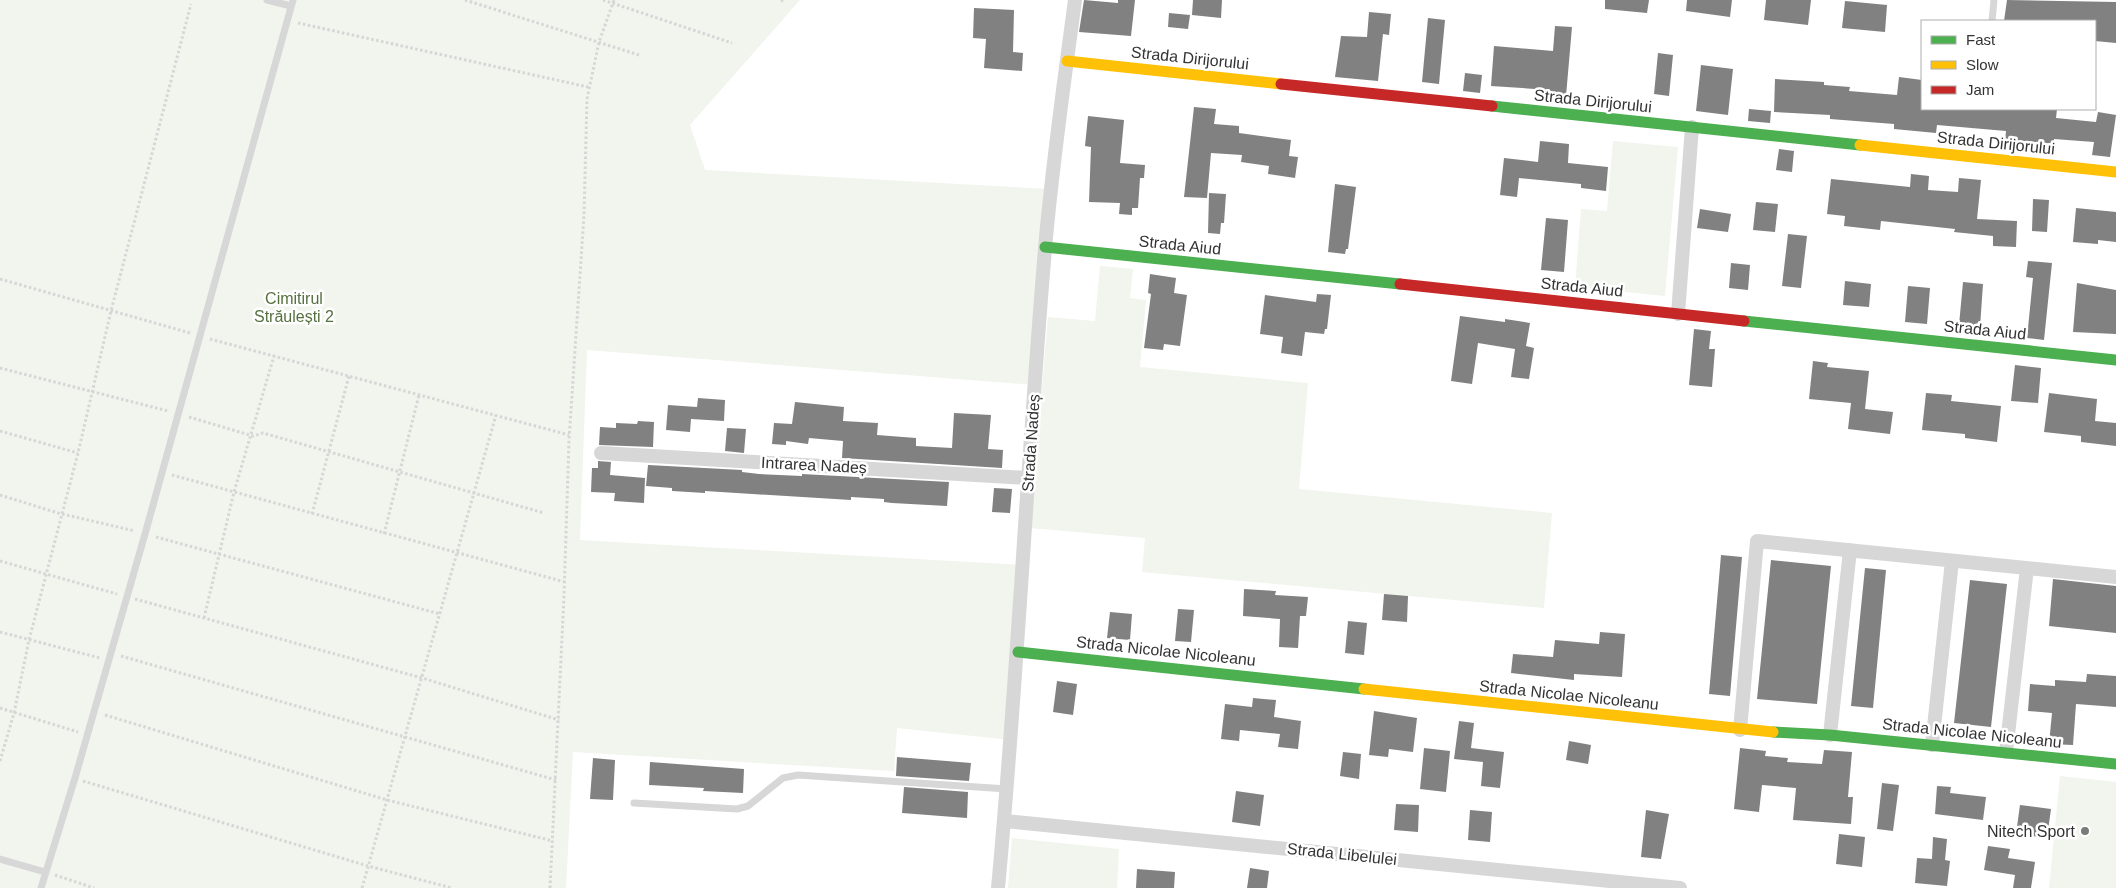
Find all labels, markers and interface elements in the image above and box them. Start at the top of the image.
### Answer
legend [1921,20,2096,110]
text: Fast [1966,31,1996,48]
street label: Strada Dirijorului [1130,43,1250,73]
text: Slow [1966,56,1999,73]
text: Jam [1966,81,1994,98]
street label: Strada Dirijorului [1533,86,1653,116]
street label: Strada Dirijorului [1936,128,2056,158]
street label: Strada Aiud [1138,232,1222,258]
street label: Strada Aiud [1540,274,1624,300]
park label: Cimitirul Străulești 2 [254,290,334,325]
street label: Strada Aiud [1943,317,2027,343]
street label: Strada Nadeș [1019,394,1043,492]
street label: Intrarea Nadeș [761,454,867,476]
street label: Strada Nicolae Nicoleanu [1075,633,1257,669]
street label: Strada Nicolae Nicoleanu [1478,677,1660,713]
street label: Strada Nicolae Nicoleanu [1881,715,2063,751]
place label: Nitech Sport [1987,823,2076,840]
marker: Nitech Sport [2079,825,2091,837]
street label: Strada Libelulei [1286,840,1398,868]

